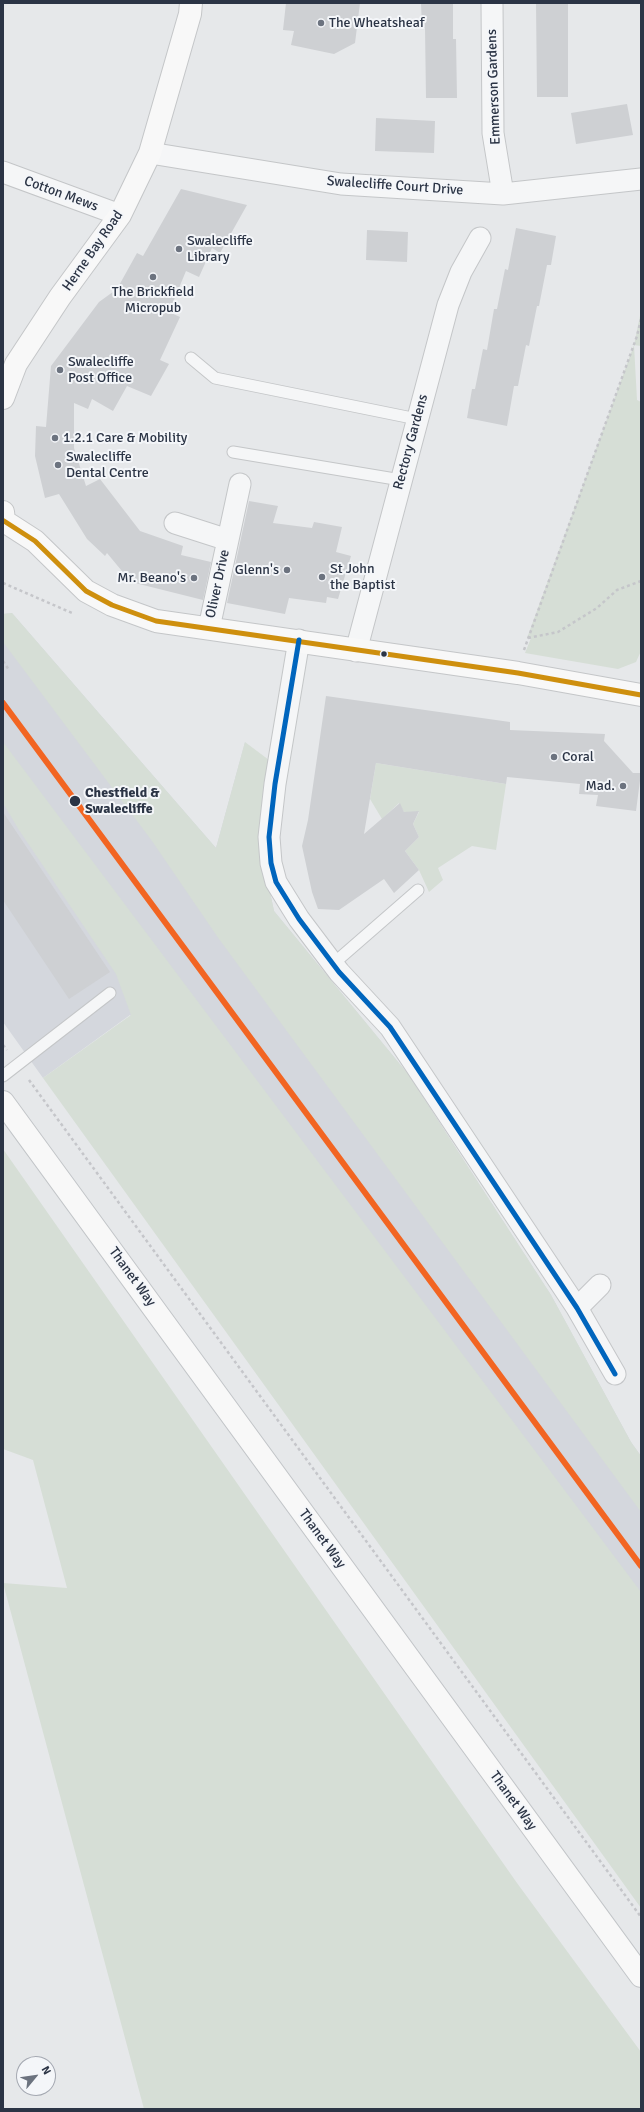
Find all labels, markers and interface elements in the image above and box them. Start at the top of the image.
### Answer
place label: The Wheatsheaf [329,15,425,31]
marker: The Wheatsheaf [316,18,326,28]
street label: Emmerson Gardens [484,29,504,145]
street label: Cotton Mews [22,173,100,215]
street label: Swalecliffe Court Drive [326,173,464,199]
street label: Herne Bay Road [59,208,127,294]
place label: Swalecliffe Library [187,233,253,266]
marker: Swalecliffe Library [174,244,184,254]
marker: The Brickfield Micropub [148,272,158,282]
place label: The Brickfield Micropub [112,284,194,316]
place label: Swalecliffe Post Office [68,354,134,386]
marker: Swalecliffe Post Office [55,365,65,375]
street label: Rectory Gardens [390,392,432,492]
place label: 1.2.1 Care & Mobility [63,430,187,446]
marker: 1.2.1 Care & Mobility [50,433,60,443]
place label: Swalecliffe Dental Centre [66,449,149,482]
marker: Swalecliffe Dental Centre [53,460,63,470]
street label: Oliver Drive [203,548,233,620]
place label: St John the Baptist [330,561,395,594]
place label: Glenn's [235,562,279,578]
marker: Glenn's [282,565,292,575]
place label: Mr. Beano's [117,570,186,586]
marker: St John the Baptist [317,572,327,582]
marker: Mr. Beano's [189,573,199,583]
unlabelled marker [379,649,389,659]
place label: Coral [562,749,594,765]
marker: Coral [549,752,559,762]
place label: Mad. [586,778,615,794]
marker: Mad. [618,781,628,791]
place label: Chestfield & Swalecliffe [85,785,159,818]
marker: Chestfield & Swalecliffe [68,794,82,808]
street label: Thanet Way [105,1244,159,1310]
street label: Thanet Way [295,1506,349,1572]
street label: Thanet Way [486,1768,540,1834]
north arrow [16,2056,56,2096]
text: N [39,2064,54,2077]

